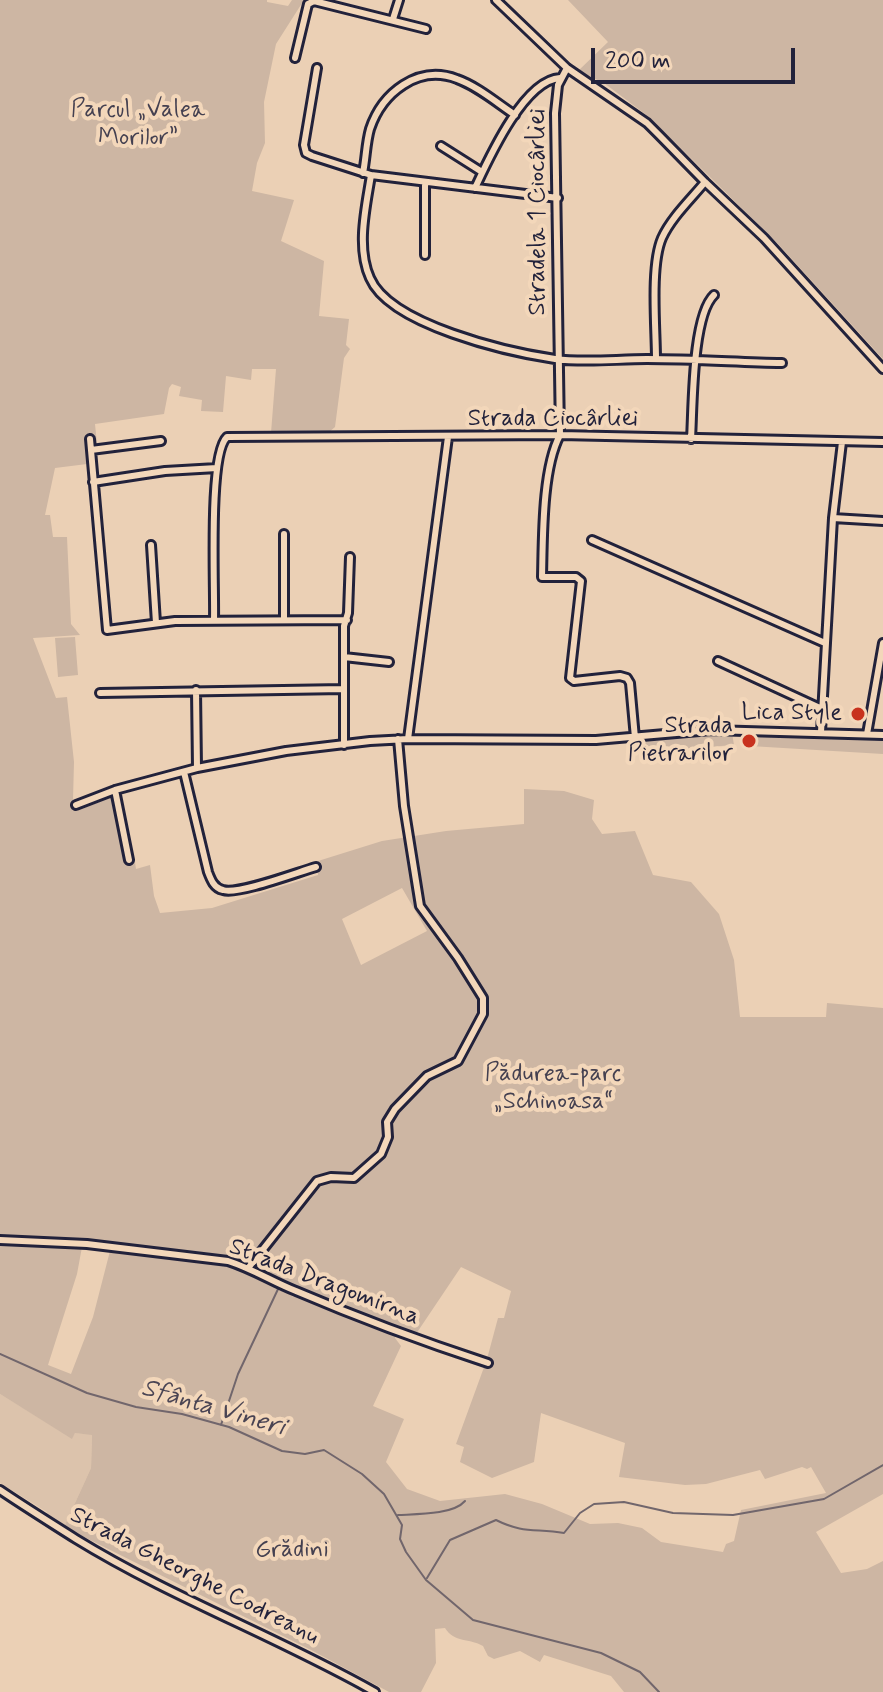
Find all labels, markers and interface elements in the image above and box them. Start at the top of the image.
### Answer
scale bar [595,32,799,82]
text: 200 m [605,46,671,77]
park label: Parcul „Valea Morilor” [71,97,205,153]
street label: Stradela 1 Ciocârliei [525,109,553,315]
street label: Strada Ciocârliei [468,406,638,434]
place label: Lica Style [741,700,842,728]
marker: Lica Style [849,705,867,723]
place label: Strada Pietrarilor [628,713,733,769]
marker: Strada Pietrarilor [740,732,758,750]
park label: Pădurea-parc „Schinoasa“ [485,1061,621,1117]
street label: Strada Dragomirna [225,1233,423,1333]
water label: Sfânta Vineri [138,1374,288,1444]
street label: Strada Gheorghe Codreanu [65,1502,323,1652]
park label: Grădini [255,1537,329,1565]

